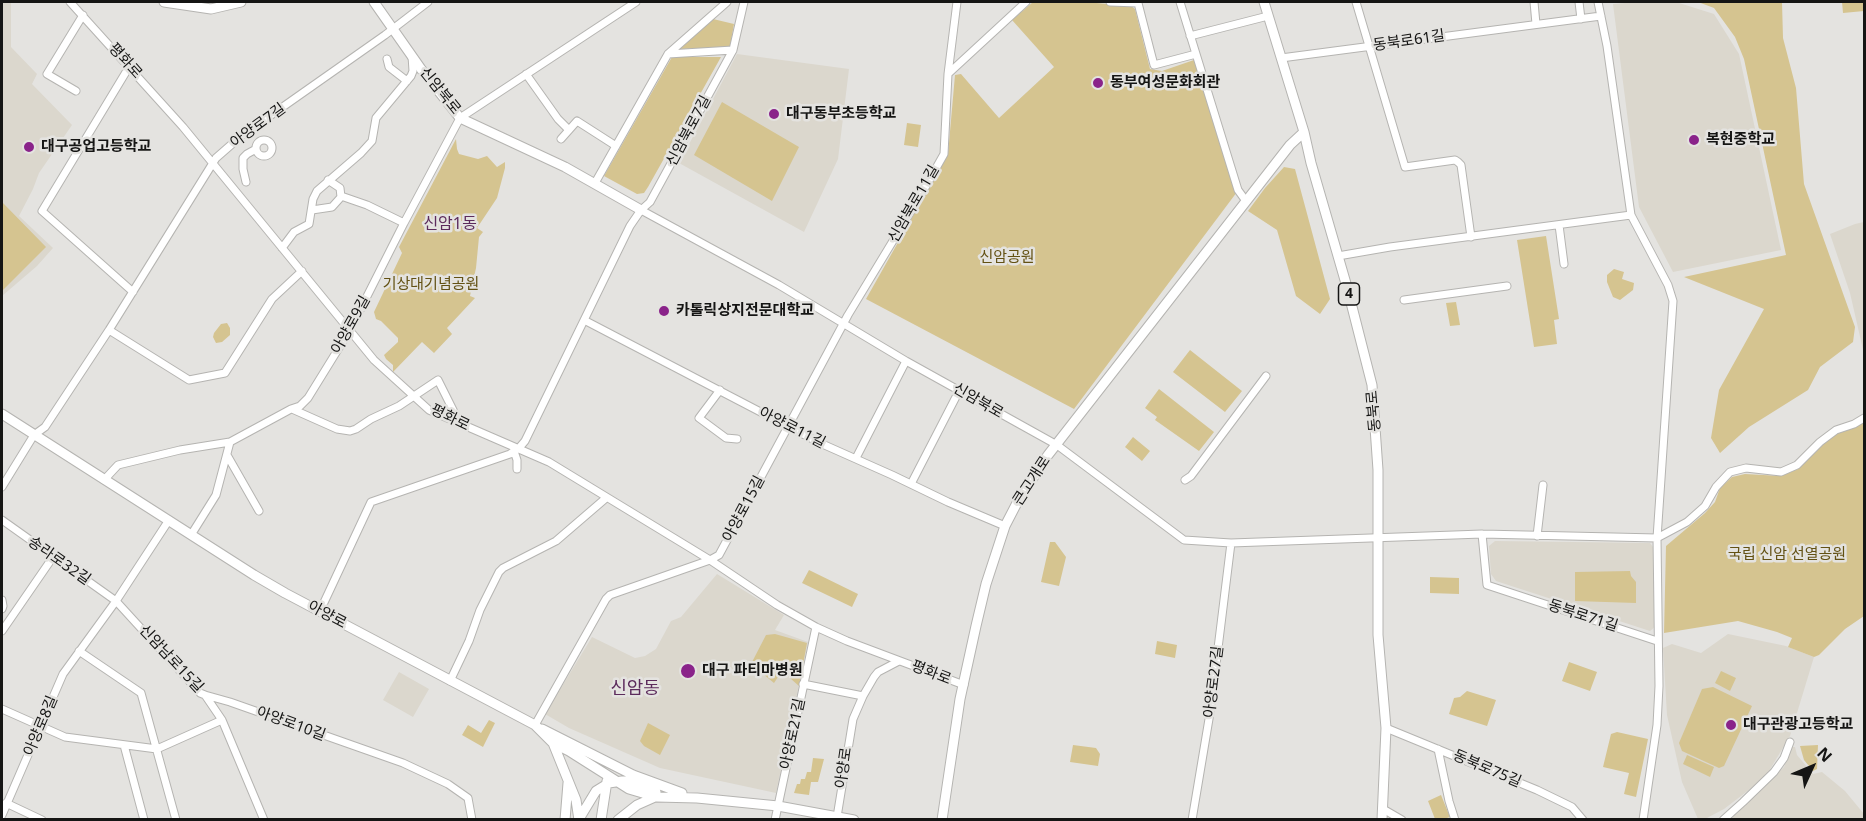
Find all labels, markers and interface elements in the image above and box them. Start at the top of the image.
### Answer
street label: 동북로61길 [1372,27,1446,55]
street label: 평화로 [104,40,146,82]
street label: 신암북로 [416,64,464,118]
place label: 동부여성문화회관 [1110,74,1220,92]
marker: 동부여성문화회관 [1091,76,1105,90]
street label: 신암북로7길 [663,93,715,169]
street label: 아양로7길 [227,100,289,152]
place label: 대구동부초등학교 [786,105,896,123]
marker: 대구동부초등학교 [767,107,781,121]
place label: 복현중학교 [1706,131,1775,149]
marker: 복현중학교 [1687,133,1701,147]
place label: 대구공업고등학교 [41,138,151,156]
marker: 대구공업고등학교 [22,140,36,154]
street label: 신암북로11길 [885,162,943,246]
district label: 신암1동 [423,214,477,234]
park label: 신암공원 [979,249,1035,267]
park label: 기상대기념공원 [383,276,479,294]
road number: 4 [1338,283,1360,305]
street label: 아양로9길 [328,293,374,357]
place label: 카톨릭상지전문대학교 [676,302,814,320]
marker: 카톨릭상지전문대학교 [657,304,671,318]
street label: 신암북로 [950,379,1006,423]
street label: 동북로 [1363,390,1385,432]
street label: 평화로 [427,401,473,435]
street label: 아양로11길 [756,404,828,452]
street label: 큰고개로 [1009,453,1055,509]
street label: 아양로15길 [719,473,769,545]
street label: 송라로32길 [24,533,94,589]
park label: 국립 신암 선열공원 [1728,546,1846,564]
street label: 동북로71길 [1546,596,1620,636]
street label: 아양로 [304,597,350,633]
street label: 신암남로15길 [135,621,207,697]
street label: 아양로27길 [1201,645,1227,719]
street label: 평화로 [908,657,954,689]
marker: 대구 파티마병원 [679,662,697,680]
place label: 대구 파티마병원 [702,662,802,680]
district label: 신암동 [610,678,660,700]
street label: 아양로8길 [20,693,62,759]
street label: 아양로21길 [777,697,809,771]
street label: 아양로10길 [254,703,328,745]
place label: 대구관광고등학교 [1743,716,1853,734]
marker: 대구관광고등학교 [1724,718,1738,732]
north arrow [1782,737,1842,797]
text: N [1813,742,1837,767]
street label: 아양로 [832,746,856,790]
street label: 동북로75길 [1450,747,1524,791]

